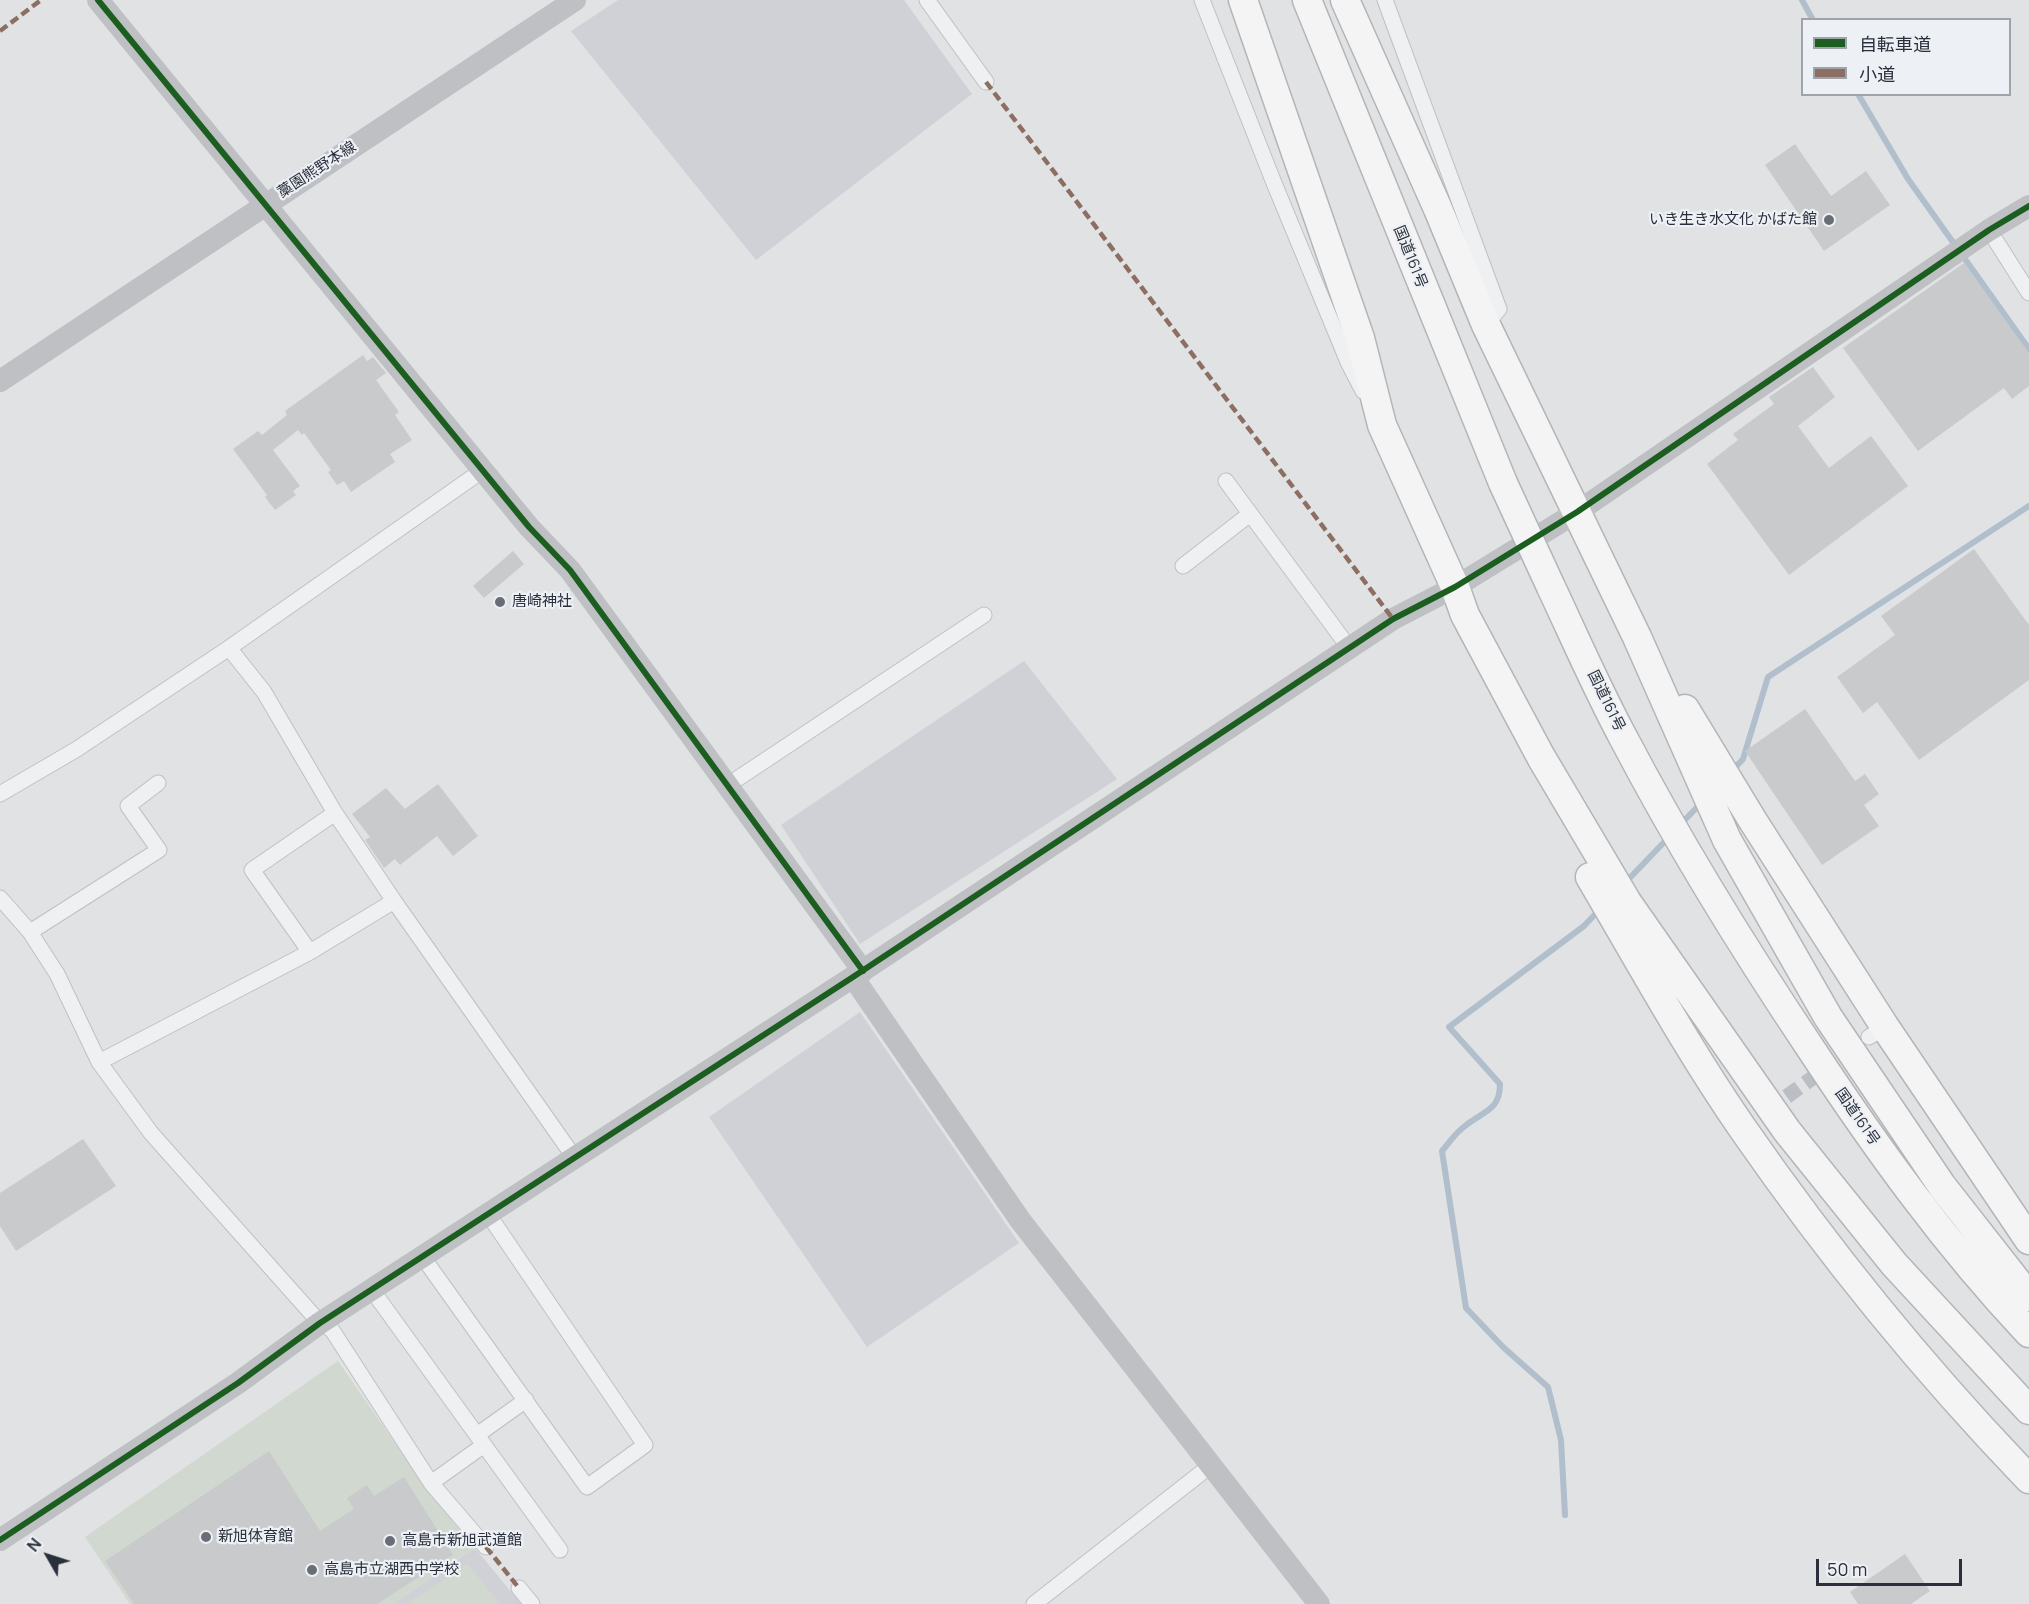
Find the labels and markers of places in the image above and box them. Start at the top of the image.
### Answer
place label: いき生き水文化 かばた館 [1649,211,1817,229]
marker: いき生き水文化 かばた館 [1822,213,1836,227]
place label: 唐崎神社 [512,593,572,611]
marker: 唐崎神社 [493,595,507,609]
place label: 新旭体育館 [218,1528,293,1546]
marker: 新旭体育館 [199,1530,213,1544]
place label: 高島市新旭武道館 [402,1532,522,1550]
marker: 高島市新旭武道館 [383,1534,397,1548]
place label: 高島市立湖西中学校 [324,1561,459,1579]
marker: 高島市立湖西中学校 [305,1563,319,1577]

